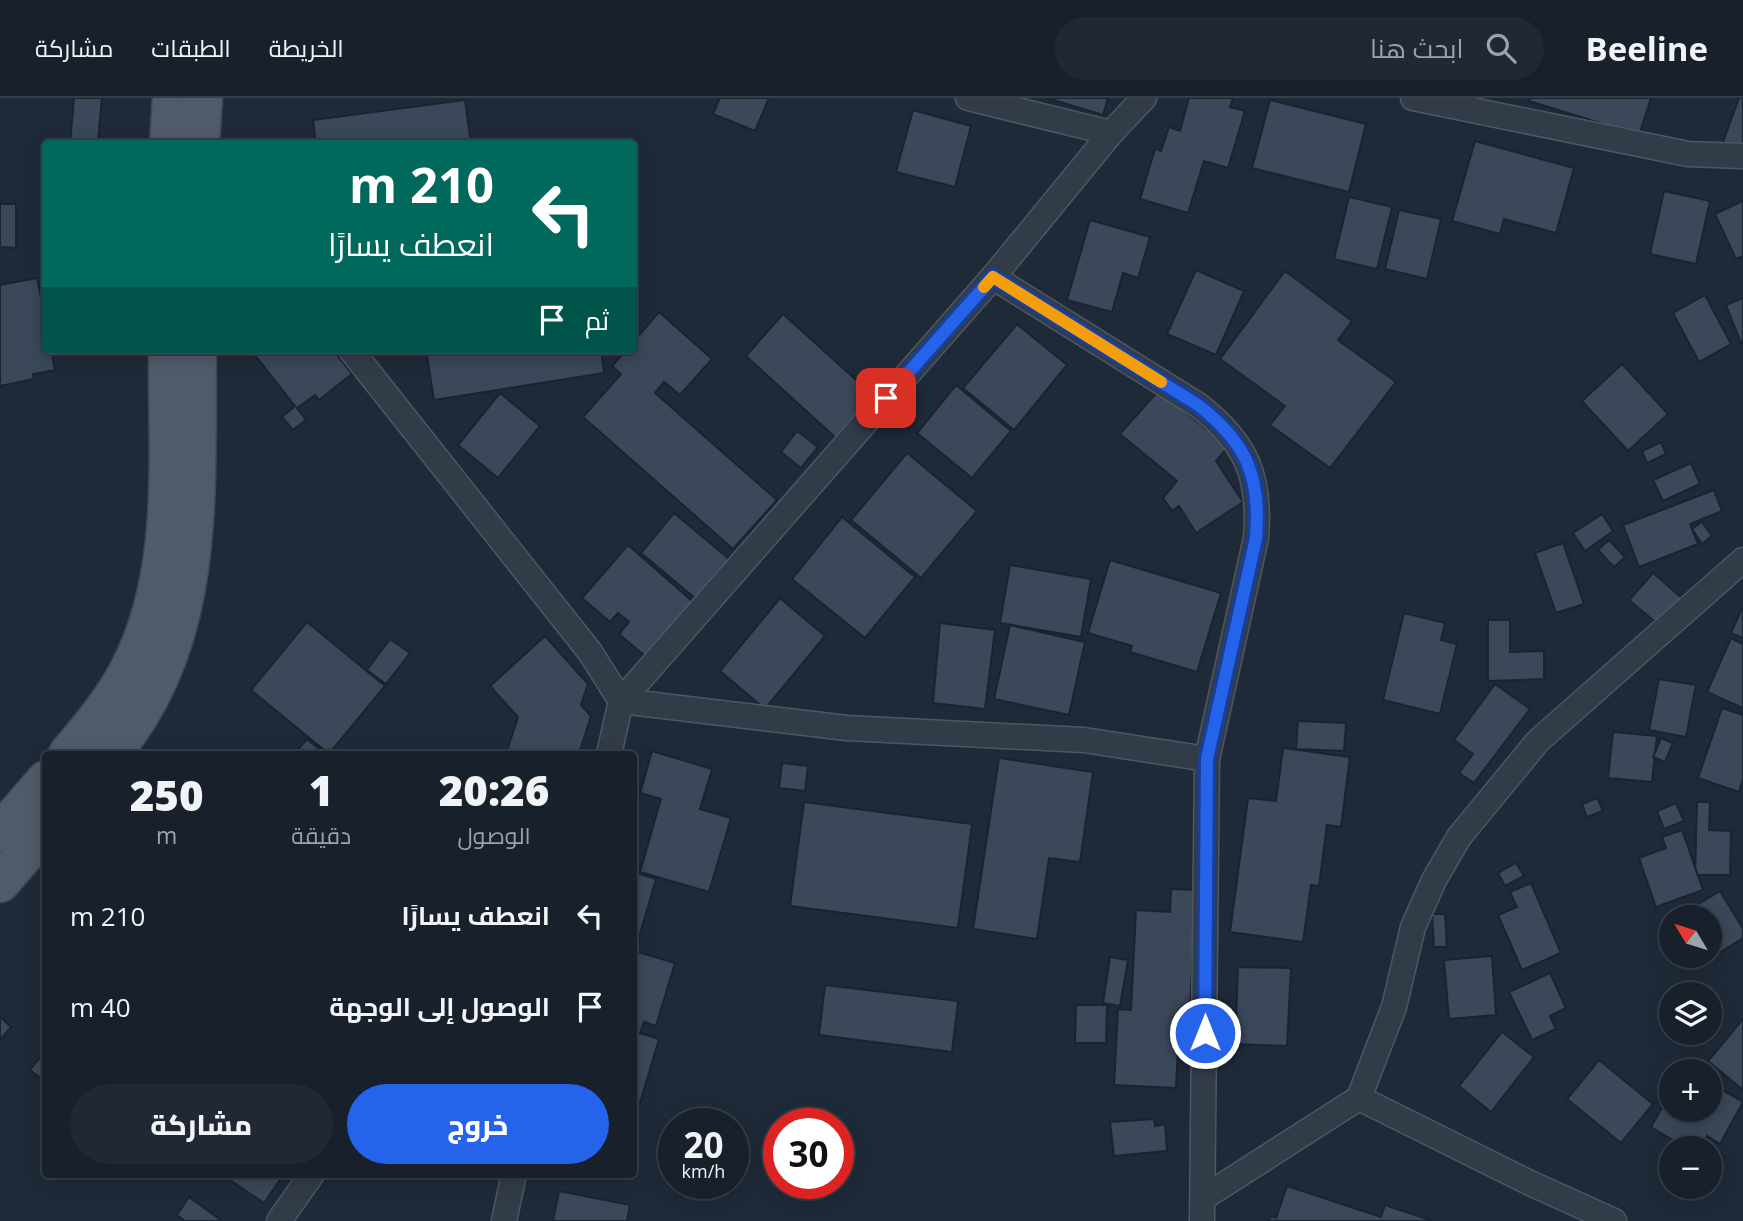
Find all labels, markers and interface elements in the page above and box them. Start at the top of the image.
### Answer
search box [1054,17,1544,80]
text: Beeline [1586,26,1708,71]
icon: search [1482,29,1520,67]
text: ابحث هنا [1370,30,1464,66]
text: مشاركة [35,31,113,64]
text: الطبقات [151,31,231,64]
text: الخريطة [269,31,344,64]
text: 210 m [349,151,494,217]
icon: left [518,168,609,259]
text: انعطف يسارًا [328,222,494,265]
icon: arrive [533,301,571,339]
text: ثم [585,302,609,338]
pin [856,368,916,428]
icon: arrive [867,379,905,417]
text: 1 [309,761,333,818]
text: 20:26 [439,761,549,818]
text: 250 [130,766,204,823]
text: m [156,819,177,851]
text: دقيقة [291,819,351,851]
text: الوصول [457,819,531,851]
text: انعطف يسارًا [401,897,550,933]
icon: left [571,897,609,935]
text: 210 m [70,898,145,934]
north arrow [1659,905,1722,968]
map controls [1659,905,1722,1199]
button: layers [1659,982,1722,1045]
text: الوصول إلى الوجهة [329,988,550,1024]
icon: arrive [571,988,609,1026]
text: 40 m [70,989,131,1025]
position arrow [1168,996,1242,1070]
button: + [1659,1059,1722,1122]
button: مشاركة [70,1084,333,1164]
button: خروج [347,1084,609,1164]
speed limit sign: 30 [763,1108,854,1199]
text: 20 [683,1121,724,1168]
button: − [1659,1136,1722,1199]
text: km/h [682,1159,725,1183]

